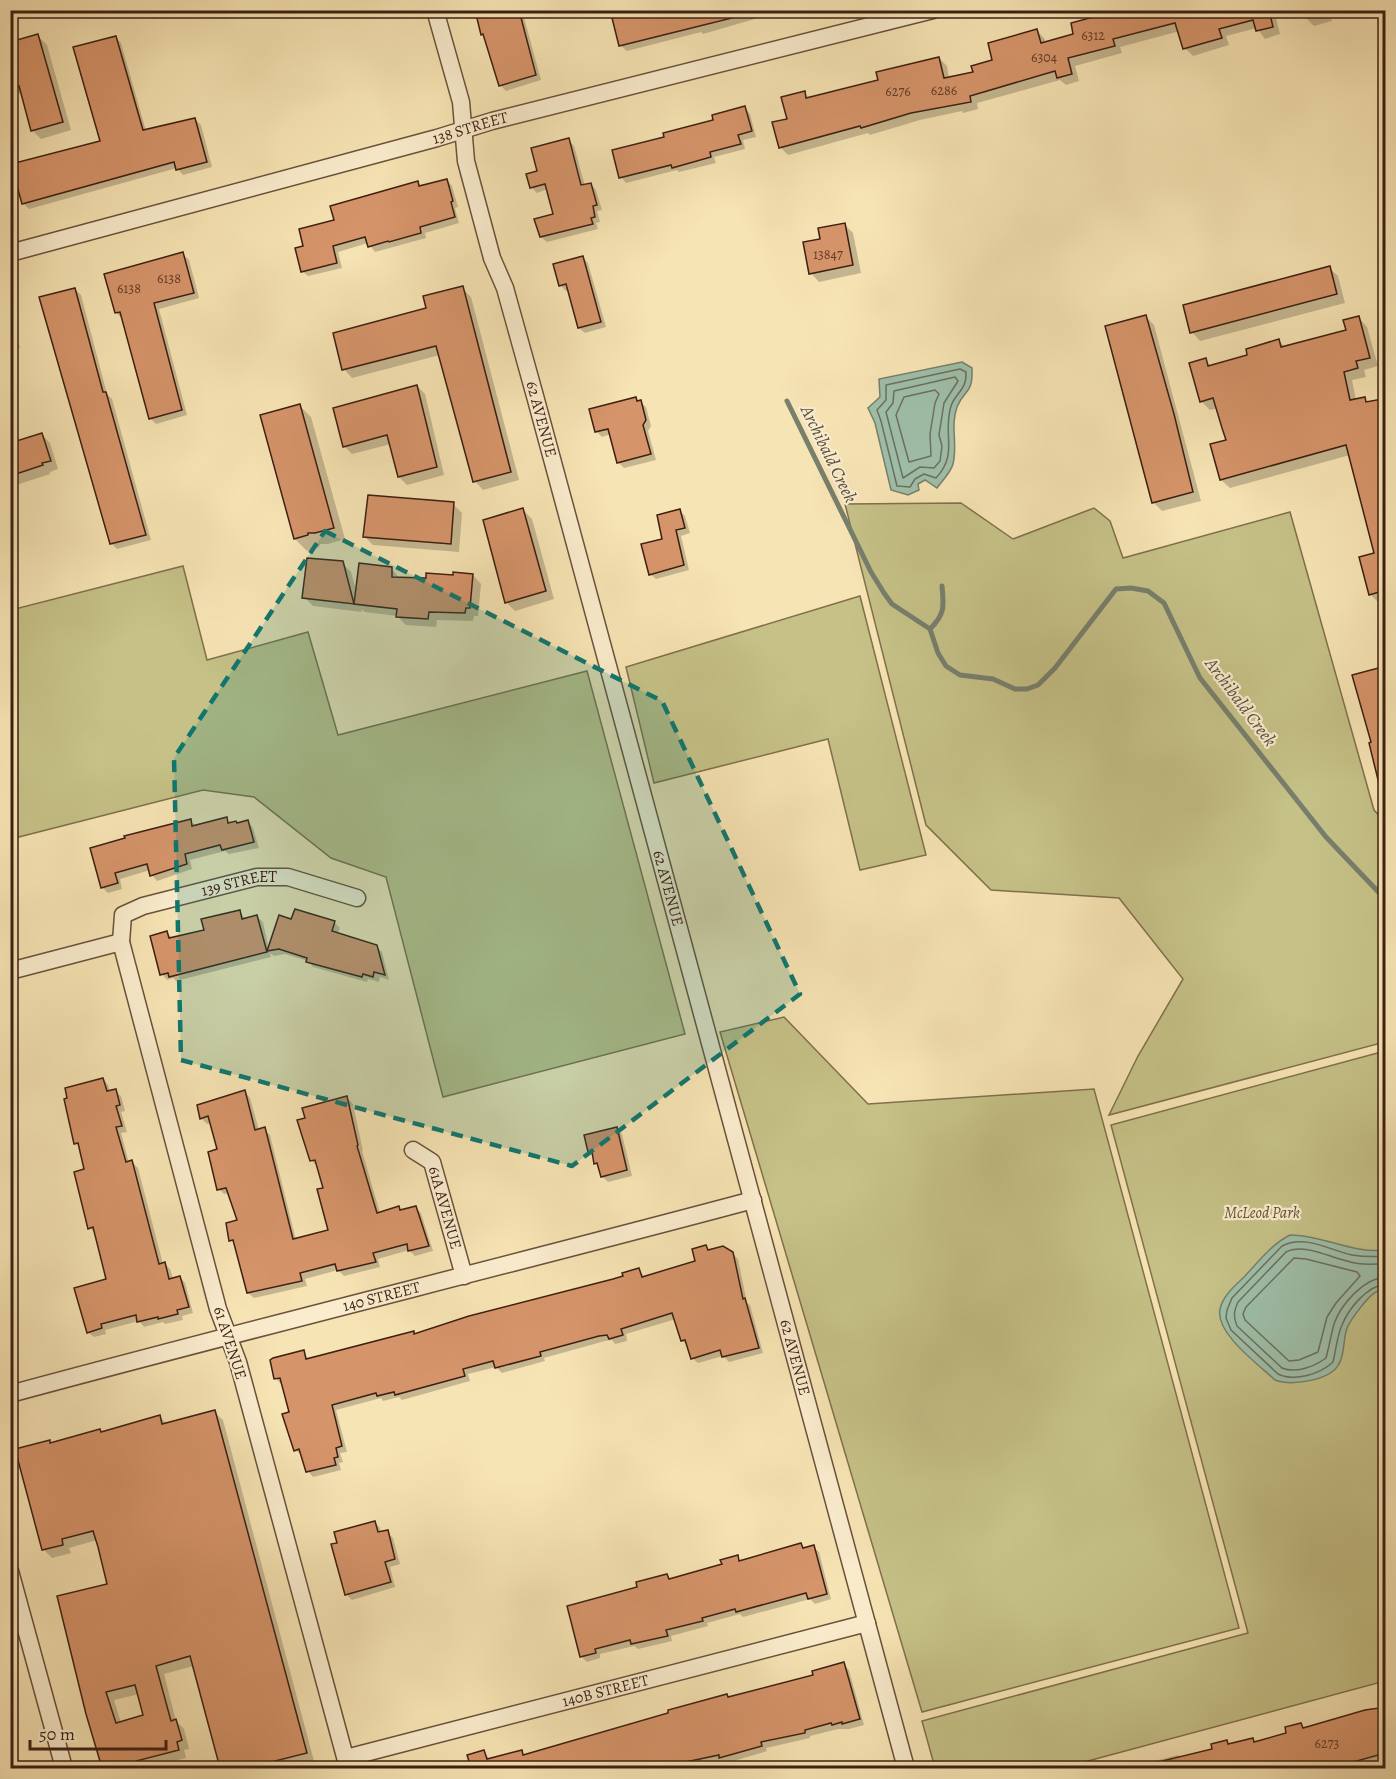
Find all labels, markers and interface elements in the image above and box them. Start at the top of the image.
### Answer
house number: 6312 [1081,26,1105,45]
house number: 6304 [1031,48,1057,67]
house number: 6286 [931,81,957,100]
house number: 6276 [885,82,911,101]
street label: 138 STREET [430,106,511,150]
house number: 13847 [813,245,843,264]
house number: 6138 [157,269,181,288]
house number: 6138 [117,279,141,298]
street label: 62 AVENUE [520,379,562,460]
water label: Archibald Creek [795,401,863,507]
water label: Archibald Creek [1199,652,1282,751]
street label: 62 AVENUE [647,848,689,929]
street label: 139 STREET [199,866,277,902]
street label: 61A AVENUE [423,1164,467,1252]
park label: McLeod Park [1224,1202,1300,1224]
street label: 140 STREET [340,1276,423,1317]
street label: 61 AVENUE [208,1304,252,1382]
street label: 62 AVENUE [774,1317,816,1398]
street label: 140B STREET [560,1669,651,1713]
scale bar [30,1713,166,1751]
text: 50 m [39,1722,75,1746]
house number: 6273 [1315,1734,1340,1753]

